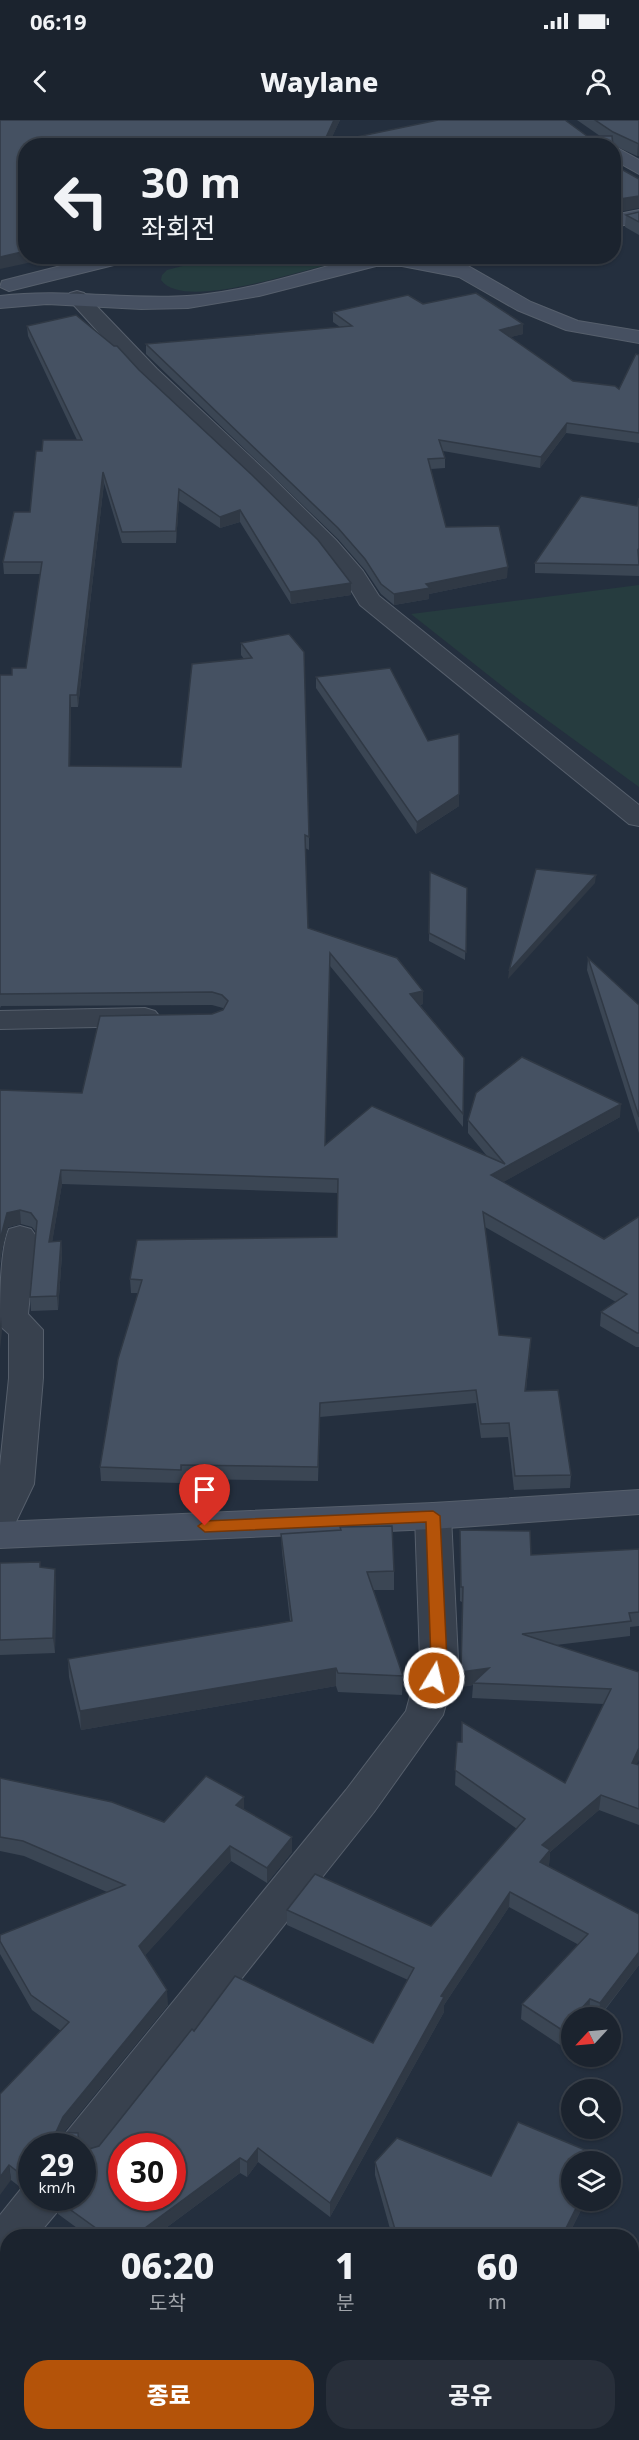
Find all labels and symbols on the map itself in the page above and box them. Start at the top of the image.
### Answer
pin [179,1464,230,1526]
position arrow [402,1646,466,1710]
north arrow [561,2007,621,2067]
speed limit sign: 30 [108,2133,186,2211]

